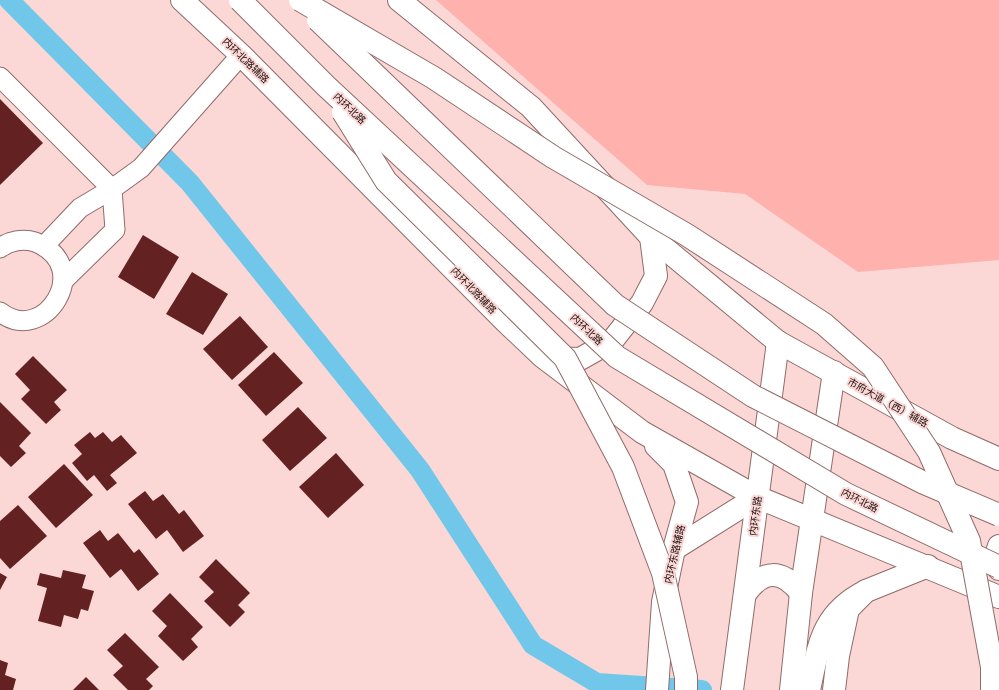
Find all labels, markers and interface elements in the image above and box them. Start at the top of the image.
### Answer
street label: 内环北路辅路 [220,35,272,85]
street label: 内环北路 [331,90,369,126]
street label: 内环北路辅路 [449,264,499,316]
street label: 内环北路 [568,311,606,347]
street label: 市府大道（西）辅路 [846,375,930,429]
street label: 内环北路 [839,486,881,514]
street label: 内环东路 [747,495,763,537]
street label: 内环东路辅路 [661,523,687,585]

